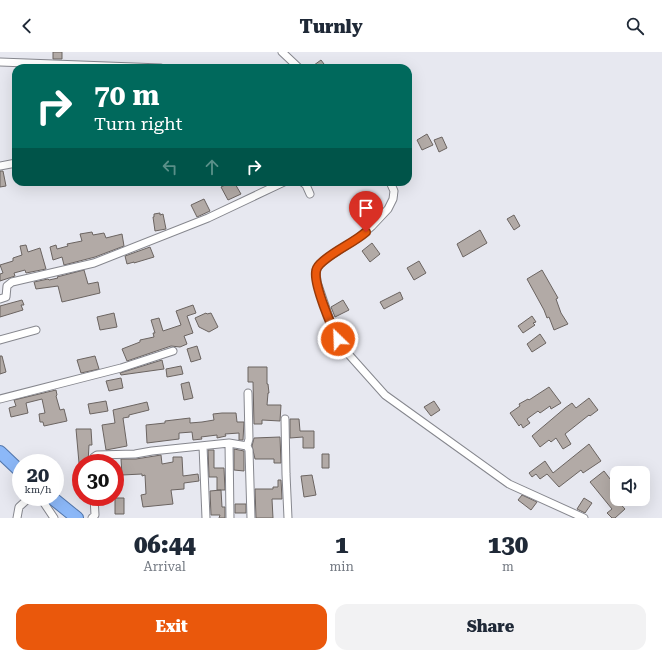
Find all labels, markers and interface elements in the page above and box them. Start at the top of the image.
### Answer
icon: back [16,15,38,37]
icon: search [624,15,646,37]
text: Turnly [299,16,363,37]
text: 70 m [94,79,159,112]
icon: right [28,80,80,132]
text: Turn right [94,113,182,134]
icon: left [159,156,181,178]
icon: ahead [201,156,223,178]
icon: right [243,156,265,178]
pin [349,191,383,232]
icon: arrive [355,197,377,219]
position arrow [317,318,359,360]
speed limit sign: 30 [72,454,124,506]
text: 20 [27,463,49,487]
map controls [610,466,650,506]
button: sound [610,466,650,506]
text: km/h [25,484,51,495]
text: 06:44 [134,531,196,559]
text: 1 [335,531,348,559]
text: 130 [488,531,528,559]
text: Arrival [144,559,186,574]
text: min [329,559,354,574]
text: m [502,559,514,574]
button: Exit [16,604,327,650]
button: Share [335,604,646,650]

